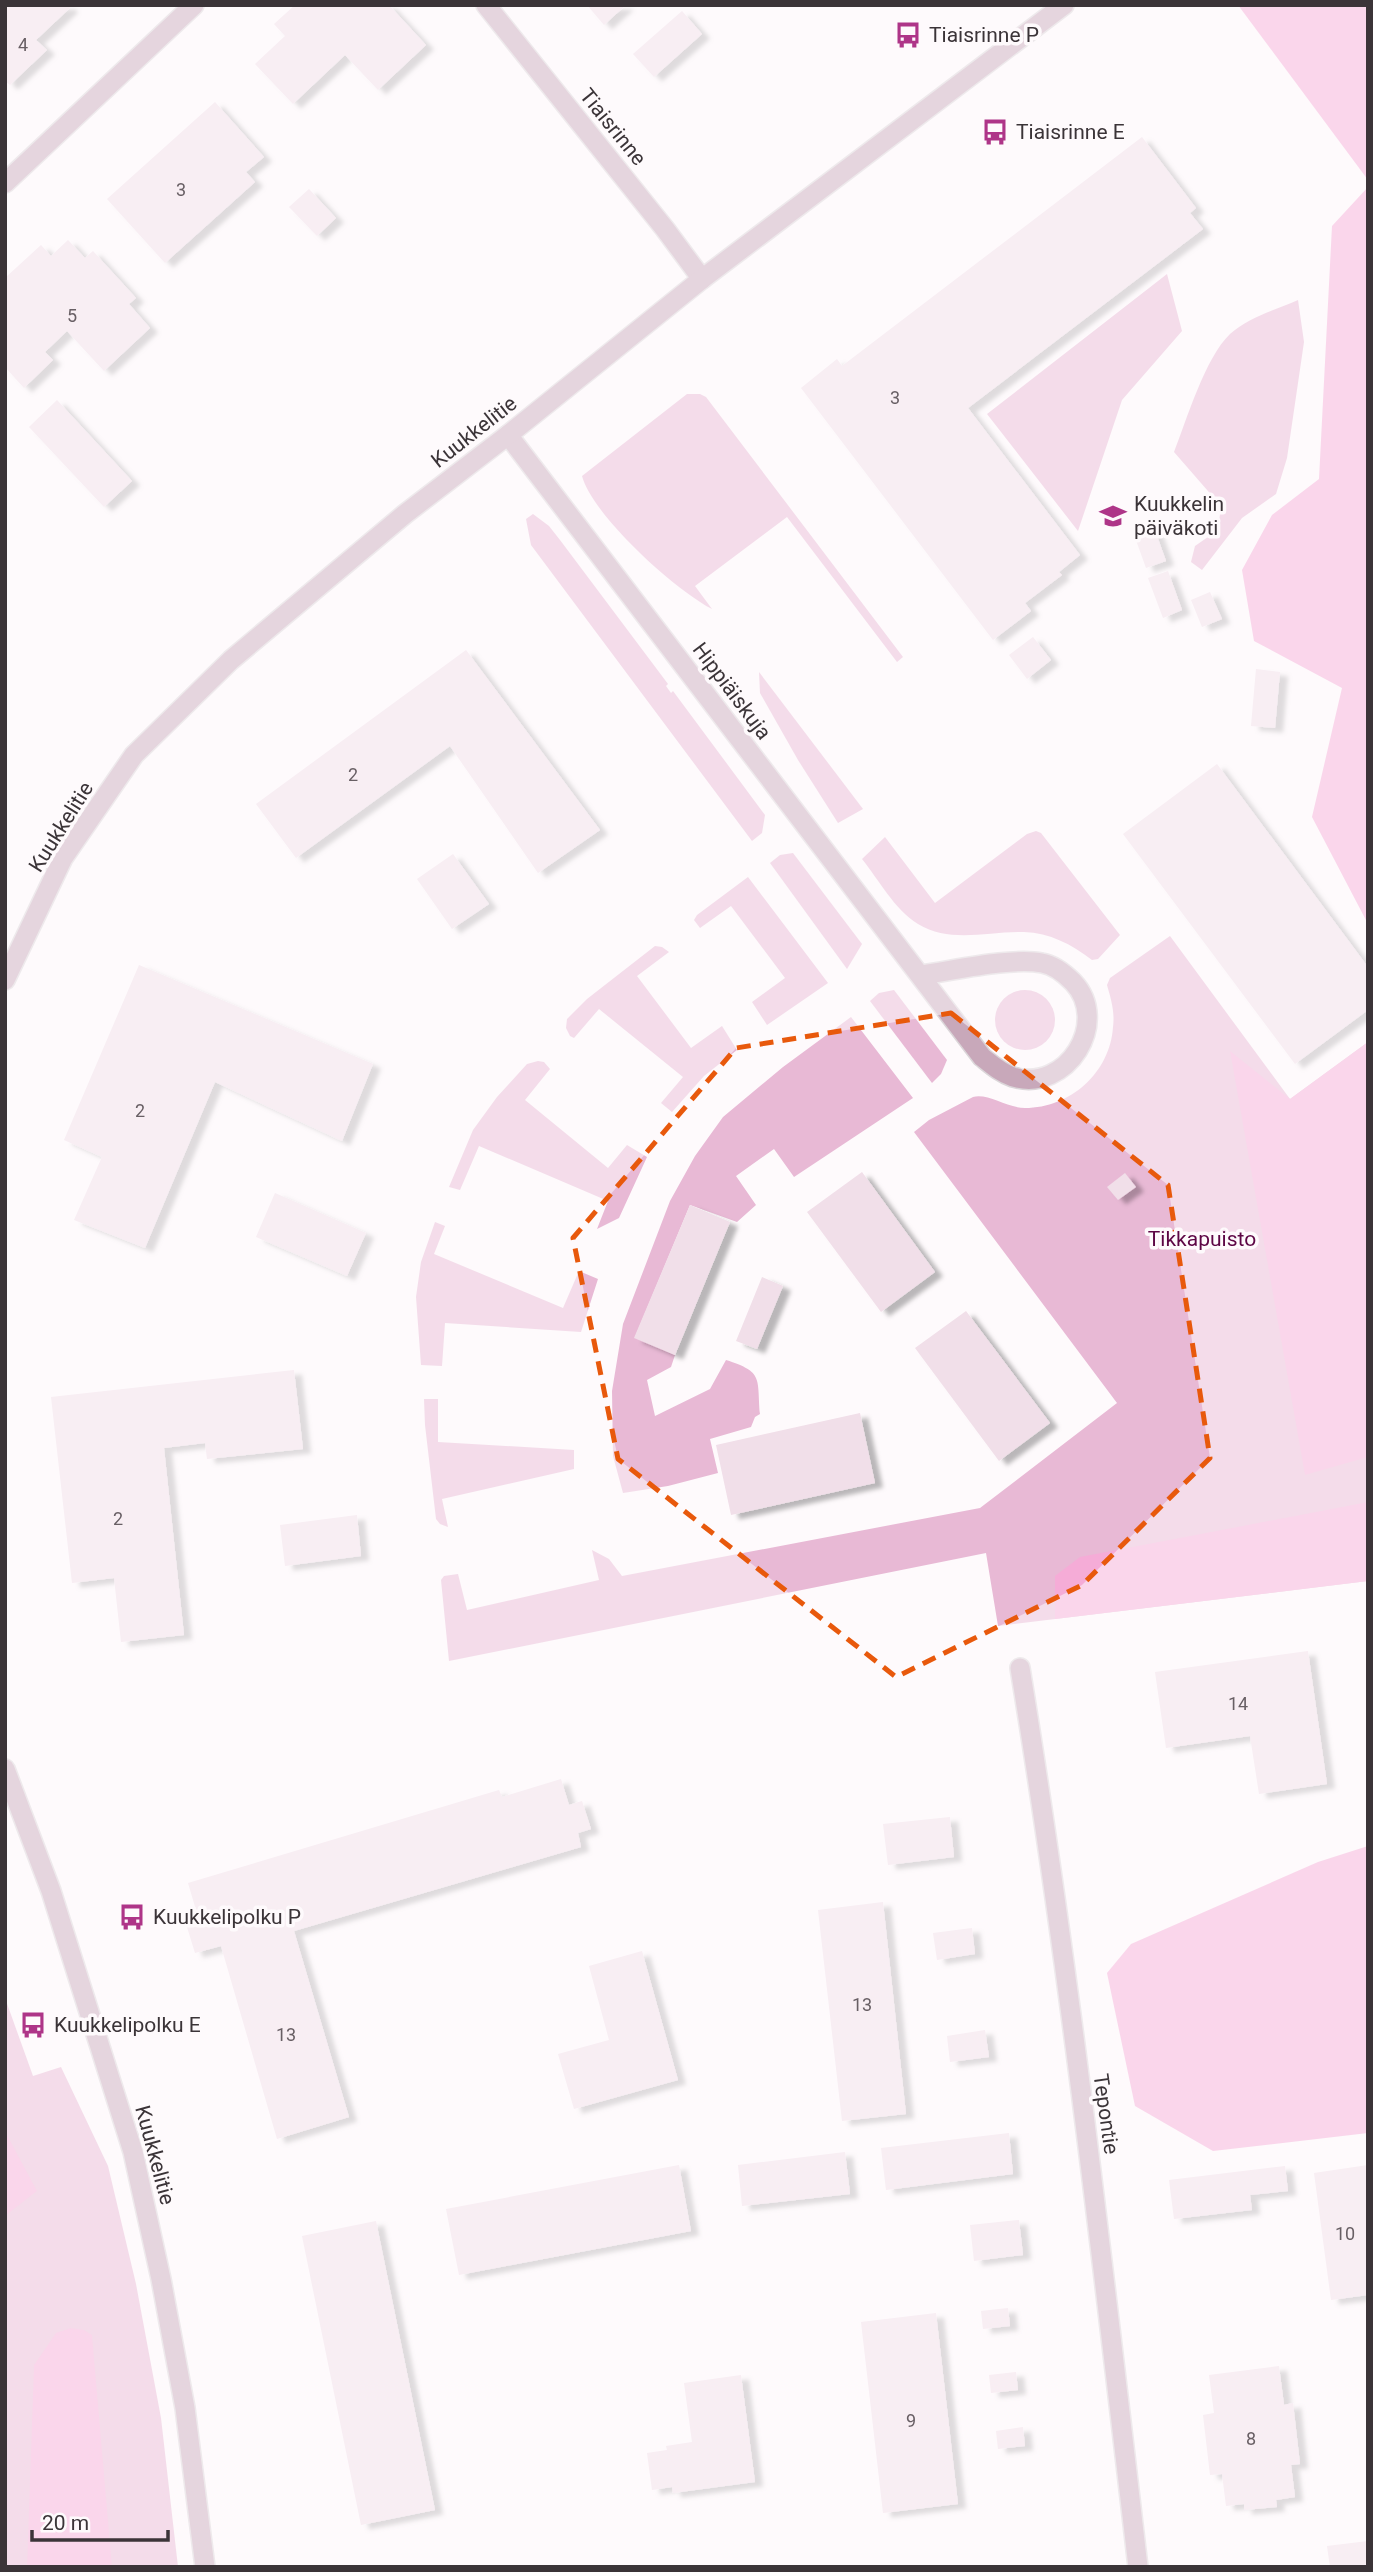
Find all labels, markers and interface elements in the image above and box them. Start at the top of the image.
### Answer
bus stop icon: Tiaisrinne P [893,20,923,50]
place label: Tiaisrinne P [929,23,1039,47]
house number: 4 [18,34,28,55]
street label: Tiaisrinne [575,84,651,170]
bus stop icon: Tiaisrinne E [980,117,1010,147]
place label: Tiaisrinne E [1016,120,1125,144]
house number: 3 [176,179,186,200]
house number: 5 [67,305,77,326]
house number: 3 [890,387,900,408]
street label: Kuukkelitie [427,391,521,473]
place label: Kuukkelin päiväkoti [1134,492,1224,540]
school or university icon: Kuukkelin päiväkoti [1098,501,1128,531]
street label: Hippiäiskuja [688,638,776,744]
house number: 2 [348,764,358,785]
street label: Kuukkelitie [24,778,98,876]
house number: 2 [135,1100,145,1121]
park label: Tikkapuisto [1148,1227,1256,1251]
house number: 2 [113,1508,123,1529]
house number: 14 [1228,1693,1248,1714]
bus stop icon: Kuukkelipolku P [117,1902,147,1932]
place label: Kuukkelipolku P [153,1905,301,1929]
house number: 13 [852,1994,872,2015]
bus stop icon: Kuukkelipolku E [18,2010,48,2040]
place label: Kuukkelipolku E [54,2013,201,2037]
house number: 13 [276,2024,296,2045]
street label: Tepontie [1088,2072,1124,2156]
street label: Kuukkelitie [130,2103,180,2207]
house number: 10 [1335,2223,1355,2244]
house number: 9 [906,2410,916,2431]
house number: 8 [1246,2428,1256,2449]
scale bar [32,2498,168,2542]
text: 20 m [42,2511,89,2535]

